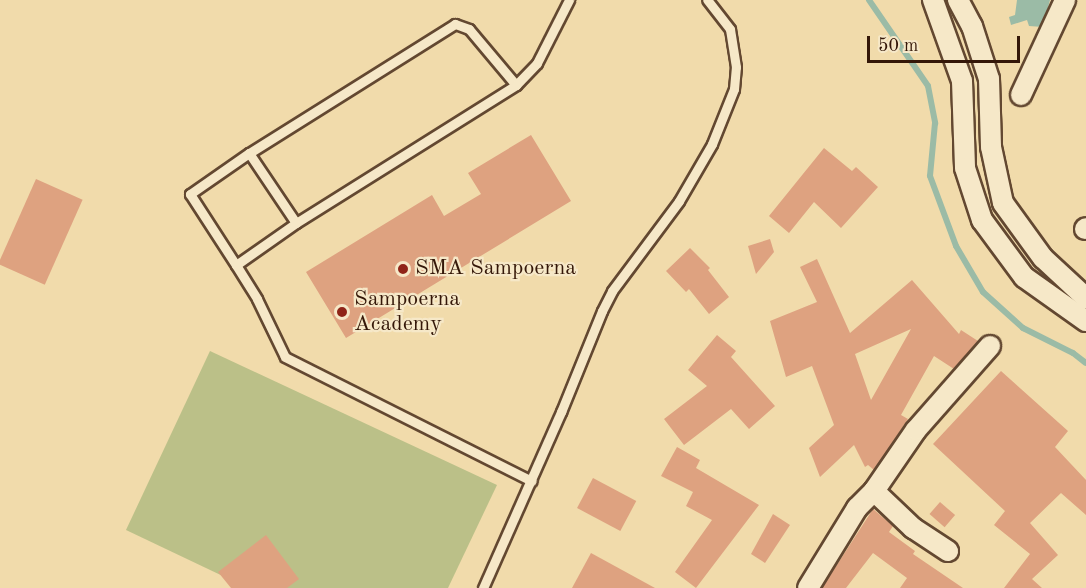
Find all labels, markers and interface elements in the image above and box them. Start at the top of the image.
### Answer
scale bar [870,24,1023,62]
text: 50 m [878,37,918,55]
place label: SMA Sampoerna [415,256,576,282]
marker: SMA Sampoerna [396,262,410,276]
place label: Sampoerna Academy [354,286,460,338]
marker: Sampoerna Academy [335,305,349,319]

